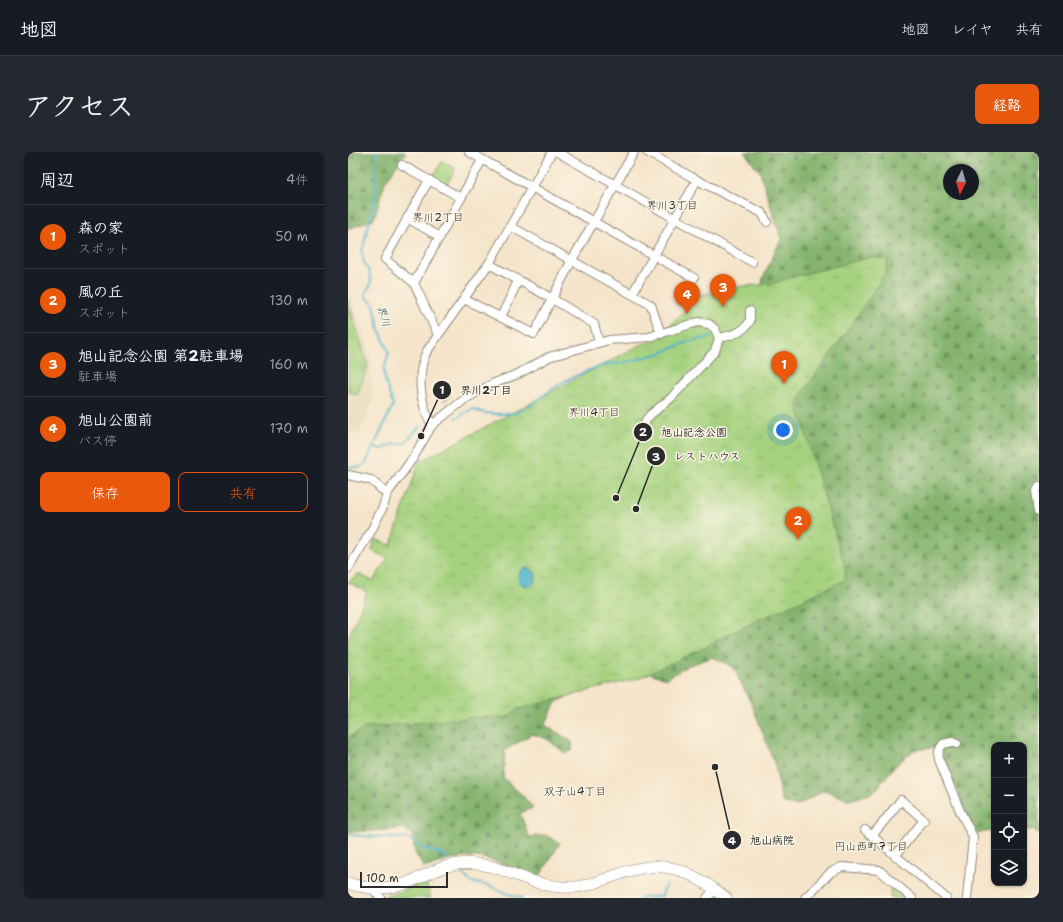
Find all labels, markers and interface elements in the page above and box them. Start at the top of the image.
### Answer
text: 地図 [20,17,58,42]
text: 地図 [902,20,930,38]
text: レイヤ [952,20,993,38]
text: 共有 [1015,20,1043,38]
button: 経路 [975,84,1039,124]
text: アクセス [24,87,134,125]
north arrow [943,164,979,200]
text: 周辺 [40,169,74,191]
text: 4件 [286,171,308,188]
district label: 界川3丁目 [646,198,698,213]
district label: 界川2丁目 [412,210,464,225]
text: 森の家 [78,218,123,238]
text: 1 [50,228,56,245]
text: 50 m [275,228,308,245]
text: スポット [78,240,130,257]
pin: 3 [710,274,736,307]
pin: 4 [674,281,700,314]
text: 風の丘 [78,282,123,302]
text: 2 [48,292,58,309]
text: 130 m [270,292,308,309]
water label: 界川 [373,303,394,329]
text: スポット [78,304,130,321]
text: 旭山記念公園 第2駐車場 [78,346,244,366]
pin: 1 [771,351,797,384]
text: 3 [48,356,58,373]
text: 160 m [270,356,308,373]
text: 駐車場 [78,368,117,385]
callout: 界川2丁目 [432,378,520,401]
text: 1 [439,382,445,398]
text: 界川2丁目 [460,383,512,398]
district label: 界川4丁目 [568,405,620,420]
text: 旭山公園前 [78,410,153,430]
text: 4 [48,420,58,437]
text: 170 m [270,420,308,437]
callout: 旭山記念公園 [633,420,735,443]
your location [773,420,793,440]
text: 2 [639,424,648,440]
text: 旭山記念公園 [661,425,727,440]
text: バス停 [78,432,117,449]
callout: レストハウス [646,445,748,468]
text: 3 [652,449,660,465]
text: レストハウス [674,449,740,464]
button: 保存 [40,472,170,512]
button: 共有 [178,472,308,512]
pin: 2 [785,507,811,540]
map controls [991,742,1027,886]
button: + [991,742,1027,778]
button: − [991,778,1027,814]
district label: 双子山4丁目 [544,784,606,799]
button: locate [991,814,1027,850]
callout: 旭山病院 [722,829,802,852]
text: 4 [728,833,737,849]
text: 旭山病院 [750,833,794,848]
district label: 円山西町7丁目 [834,839,908,854]
button: layers [991,850,1027,886]
scale bar [360,870,448,889]
text: 100 m [366,871,399,886]

